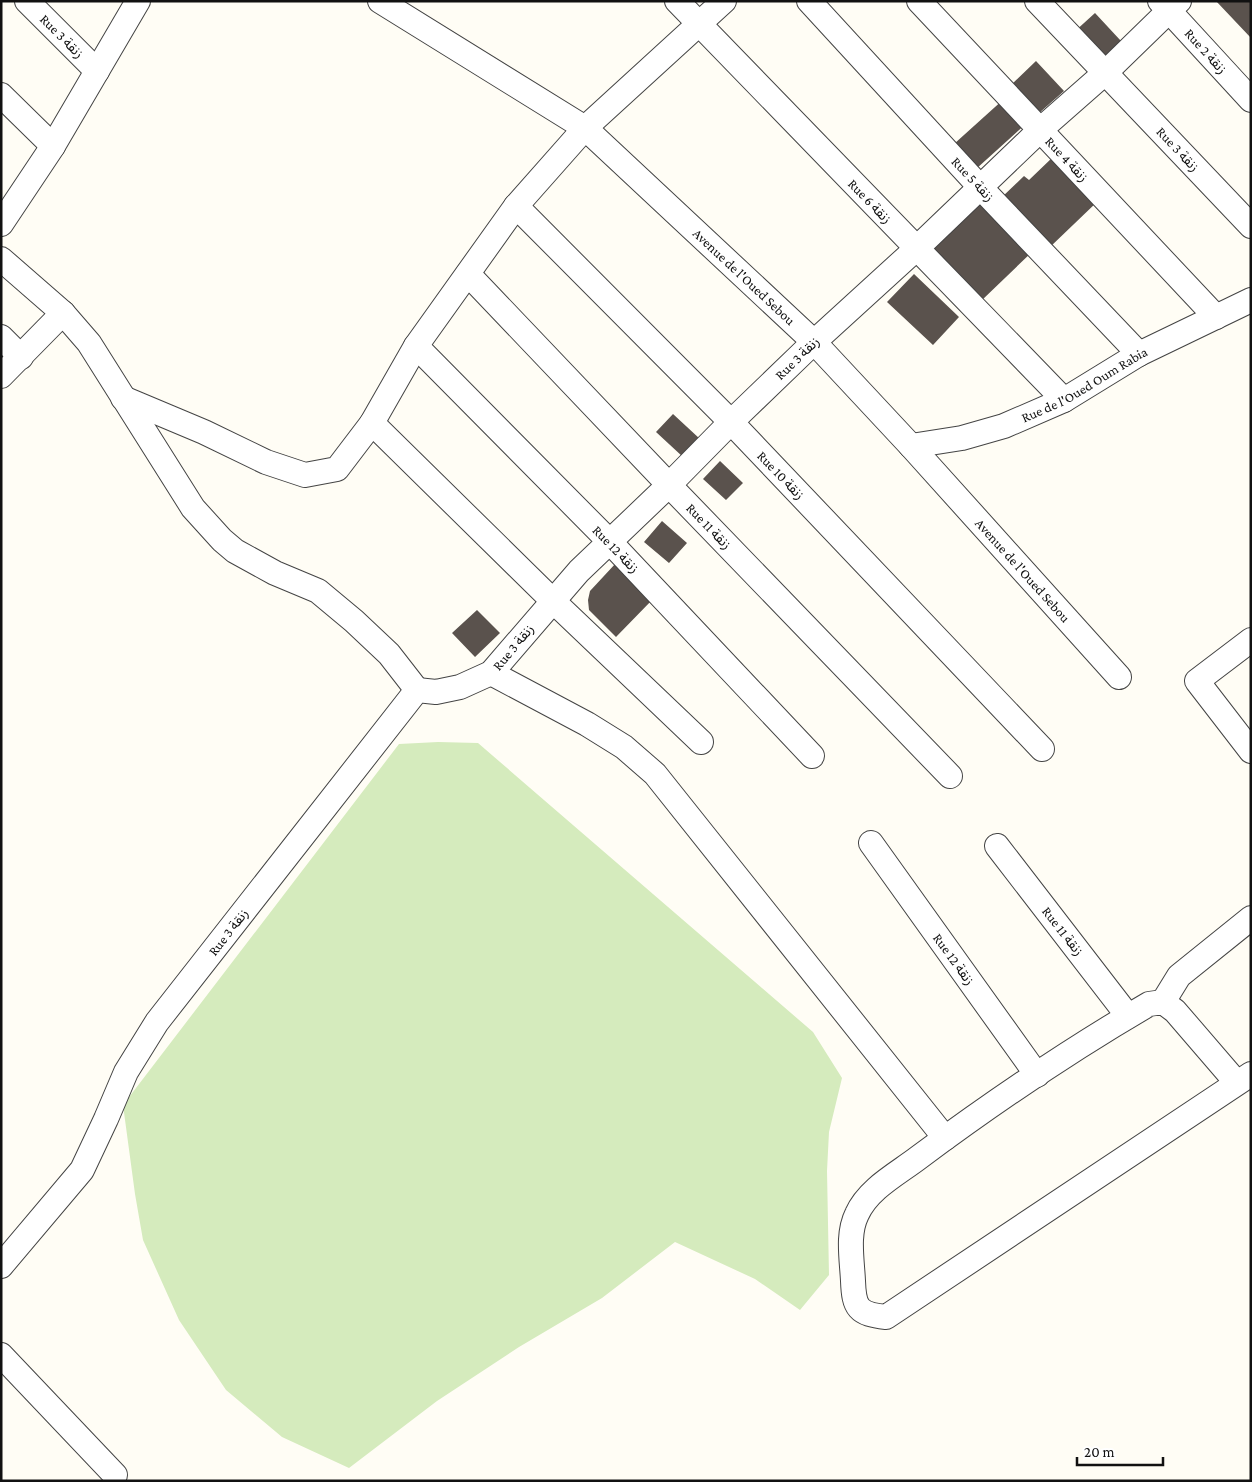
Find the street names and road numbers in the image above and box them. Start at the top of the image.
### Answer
street label: Rue 3 زنقة [36,11,87,62]
street label: Rue 2 زنقة [1181,25,1230,78]
street label: Rue 3 زنقة [1153,123,1203,175]
street label: Rue 4 زنقة [1041,133,1092,186]
street label: Rue 5 زنقة [948,153,998,205]
street label: Rue 6 زنقة [844,175,895,227]
street label: Avenue de l'Oued Sebou [690,225,799,329]
street label: Rue 3 زنقة [772,333,823,384]
street label: Rue de l'Oued Oum Rabia [1019,343,1150,426]
street label: Rue 10 زنقة [753,447,808,503]
street label: Rue 11 زنقة [682,500,735,553]
street label: Avenue de l'Oued Sebou [972,515,1074,626]
street label: Rue 12 زنقة [589,522,643,577]
street label: Rue 3 زنقة [489,621,538,674]
street label: Rue 11 زنقة [1038,903,1087,959]
street label: Rue 3 زنقة [205,905,252,959]
street label: Rue 12 زنقة [929,930,978,989]

